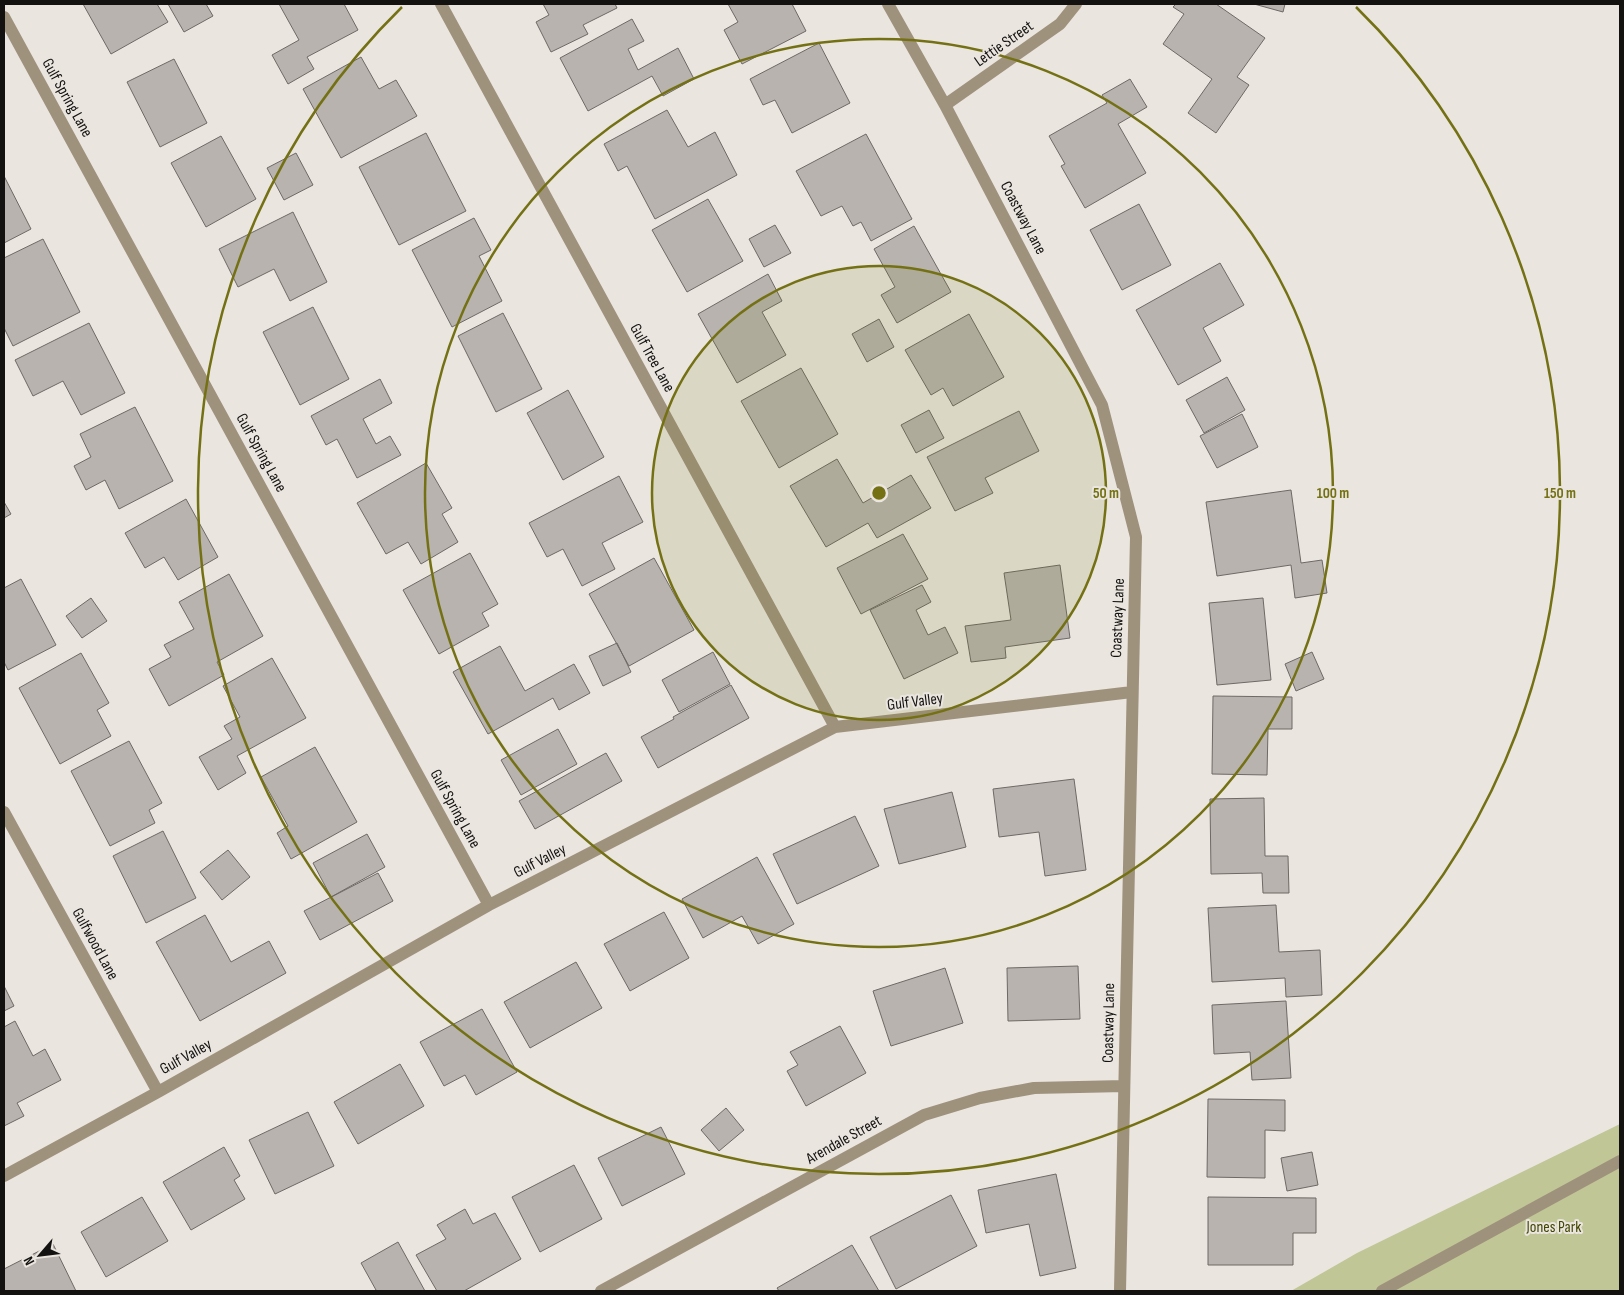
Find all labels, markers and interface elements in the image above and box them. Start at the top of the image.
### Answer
street label: Lettie Street [971,17,1037,71]
street label: Gulf Spring Lane [38,55,96,141]
street label: Coastway Lane [996,178,1050,258]
street label: Gulf Tree Lane [625,320,679,396]
street label: Gulf Spring Lane [232,410,290,496]
centre of rings [870,484,888,502]
text: 50 m [1093,484,1119,503]
text: 100 m [1317,484,1349,503]
text: 150 m [1544,484,1576,503]
street label: Coastway Lane [1107,578,1129,658]
street label: Gulf Valley [886,689,944,715]
street label: Gulf Spring Lane [426,766,484,852]
street label: Gulf Valley [511,840,569,882]
street label: Gulfwood Lane [68,905,122,983]
street label: Coastway Lane [1099,983,1119,1063]
street label: Gulf Valley [157,1035,215,1079]
street label: Arendale Street [802,1111,885,1169]
park label: Jones Park [1526,1218,1581,1237]
north arrow [15,1230,65,1280]
text: N [20,1254,38,1268]

